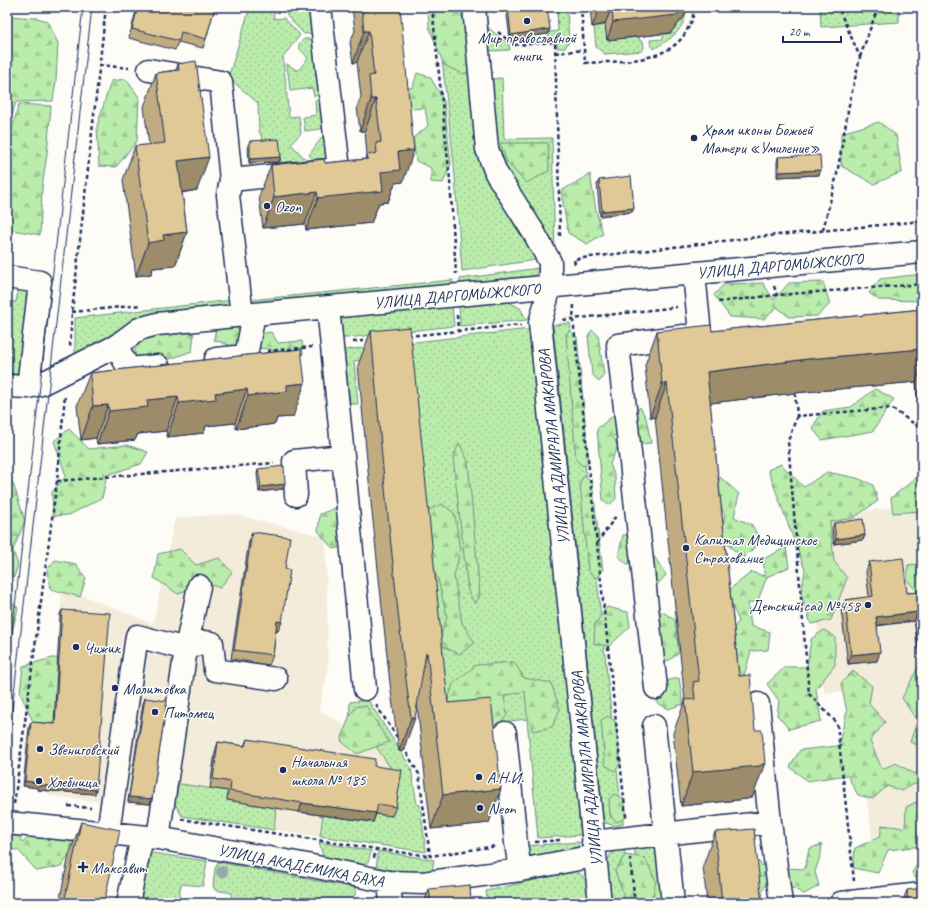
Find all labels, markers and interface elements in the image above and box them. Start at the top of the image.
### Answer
marker: Мир православной книги [522,16,532,26]
scale bar [783,18,841,44]
text: 20 m [789,24,811,40]
place label: Мир православной книги [478,28,577,66]
place label: Храм иконы Божьей Матери «Умиление» [702,120,820,158]
marker: Храм иконы Божьей Матери «Умиление» [689,133,699,143]
place label: Ozon [275,197,302,217]
marker: Ozon [262,201,272,211]
street label: УЛИЦА ДАРГОМЫЖСКОГО [696,249,866,283]
street label: УЛИЦА ДАРГОМЫЖСКОГО [373,279,543,313]
street label: УЛИЦА АДМИРАЛА МАКАРОВА [534,348,574,545]
place label: Капитал Медицинское Страхование [694,530,819,568]
marker: Капитал Медицинское Страхование [681,543,691,553]
place label: Детский сад №458 [750,596,862,616]
marker: Детский сад №458 [863,600,873,610]
place label: Чижик [84,638,121,658]
marker: Чижик [71,642,81,652]
street label: УЛИЦА АДМИРАЛА МАКАРОВА [567,670,607,867]
place label: Молитовка [123,679,187,699]
marker: Молитовка [110,683,120,693]
place label: Питомец [163,703,215,723]
marker: Питомец [150,707,160,717]
place label: Звениговский [48,740,120,760]
marker: Звениговский [35,744,45,754]
place label: Начальная школа № 185 [291,752,366,790]
marker: Начальная школа № 185 [278,765,288,775]
place label: А.Н.И. [487,768,524,788]
place label: Хлебница [47,772,99,792]
marker: А.Н.И. [474,772,484,782]
marker: Хлебница [34,776,44,786]
place label: Neon [488,799,517,819]
marker: Neon [475,803,485,813]
street label: УЛИЦА АКАДЕМИКА БАХА [216,840,386,892]
place label: Максавит [91,858,148,878]
marker: Максавит [78,862,88,872]

